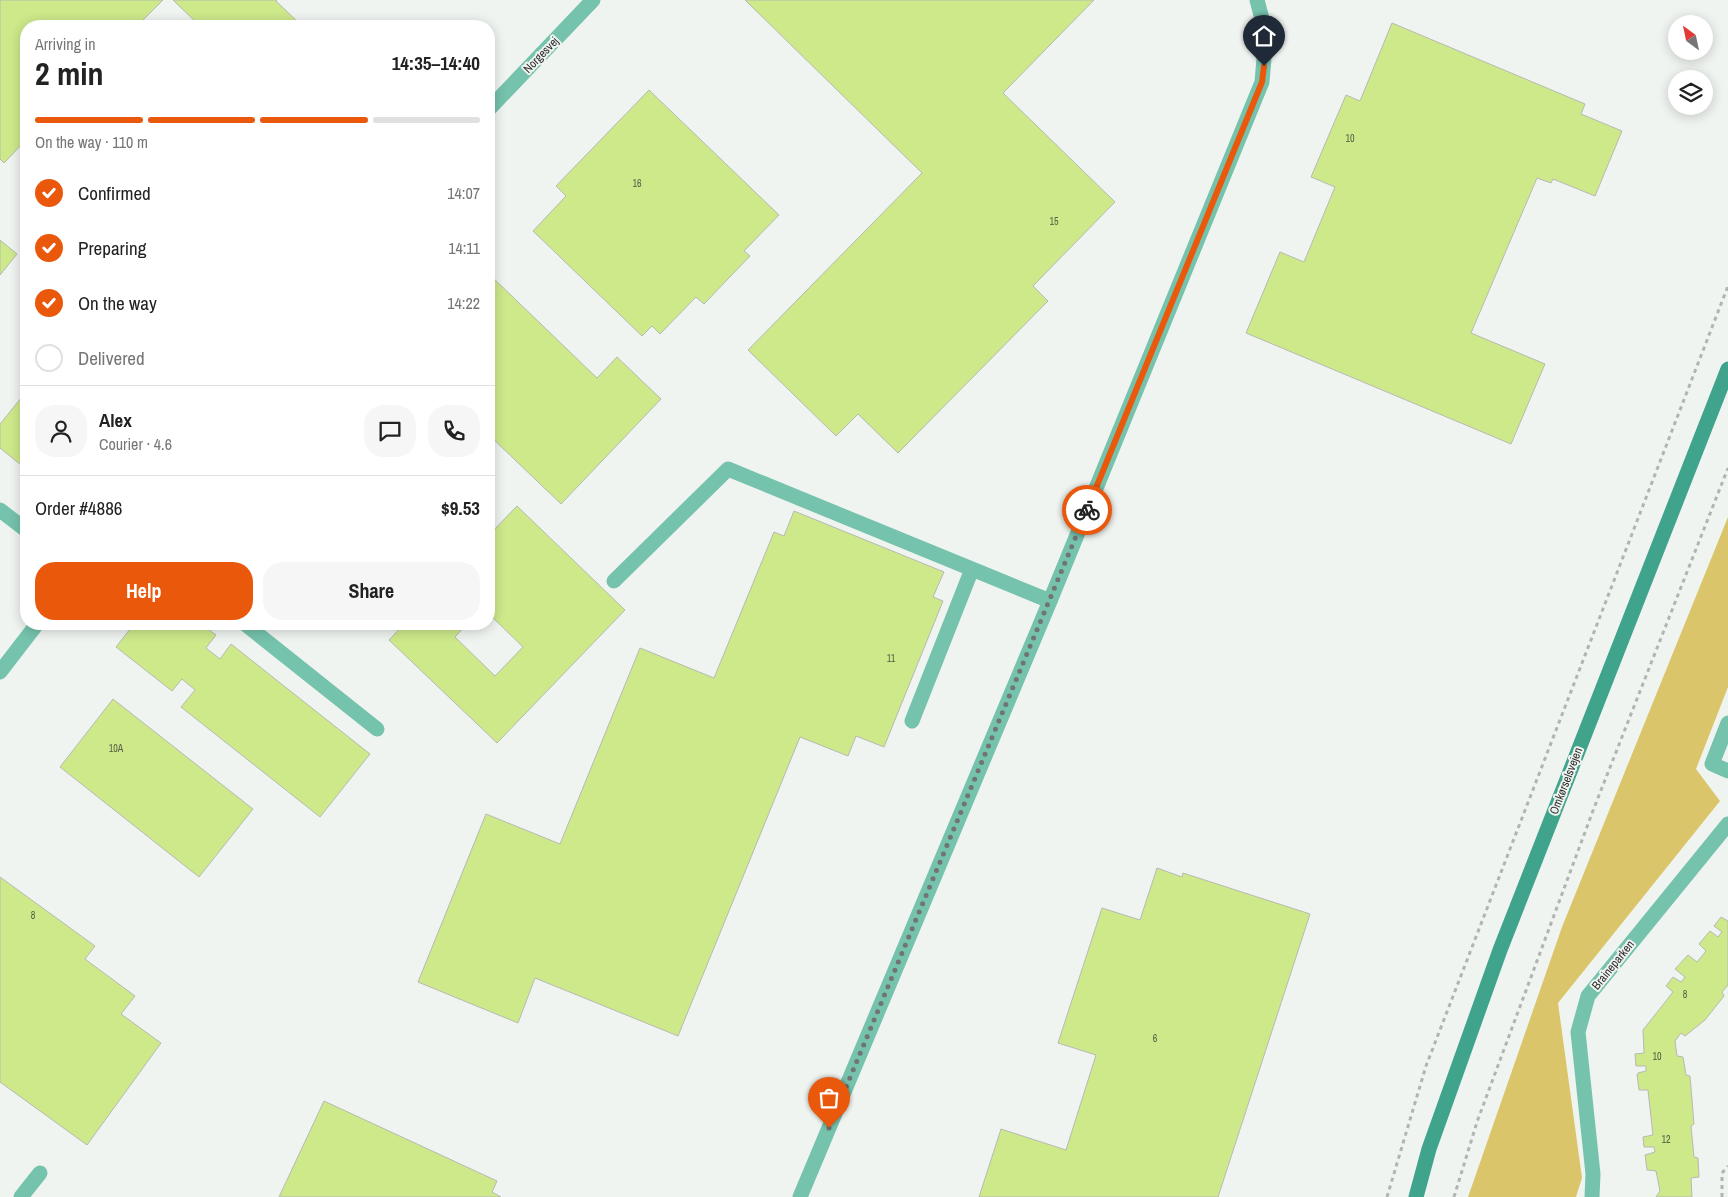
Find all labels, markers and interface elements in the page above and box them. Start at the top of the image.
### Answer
pin [1243,15,1285,66]
north arrow [1668,15,1712,60]
map controls [1668,15,1713,115]
icon: home [1250,22,1278,50]
text: Arriving in [35,33,96,55]
street label: Norgesvej [520,34,562,76]
text: 14:35–14:40 [392,50,480,76]
text: 2 min [35,52,104,95]
button: layers [1668,70,1713,115]
text: On the way · 110 m [35,131,148,153]
house number: 10 [1345,132,1355,145]
house number: 16 [632,177,642,190]
icon: check [35,179,63,207]
text: Confirmed [78,180,151,206]
text: 14:07 [447,182,480,204]
house number: 15 [1049,215,1059,228]
icon: check [35,234,63,262]
text: Preparing [78,235,146,261]
text: 14:11 [448,237,480,259]
icon: check [35,289,63,317]
text: On the way [78,290,157,316]
text: 14:22 [447,292,480,314]
text: Delivered [78,345,145,371]
button: person [35,405,87,457]
button: chat [364,405,416,457]
button: phone [428,405,480,457]
text: Alex [99,407,132,433]
text: Courier · 4.6 [99,433,172,455]
courier [1062,485,1112,535]
text: Order #4886 [35,495,122,521]
text: $9.53 [441,495,480,521]
icon: bike [1073,496,1101,524]
button: Help [35,562,253,620]
button: Share [263,562,480,620]
house number: 11 [887,652,896,665]
house number: 10A [109,742,124,755]
street label: Omkørselsvejen [1546,745,1586,817]
house number: 8 [31,909,36,922]
street label: Braineparken [1588,937,1638,993]
house number: 8 [1683,988,1688,1001]
house number: 6 [1153,1032,1158,1045]
house number: 10 [1652,1050,1662,1063]
pin [808,1077,850,1128]
icon: bag [815,1084,843,1112]
house number: 12 [1661,1133,1671,1146]

